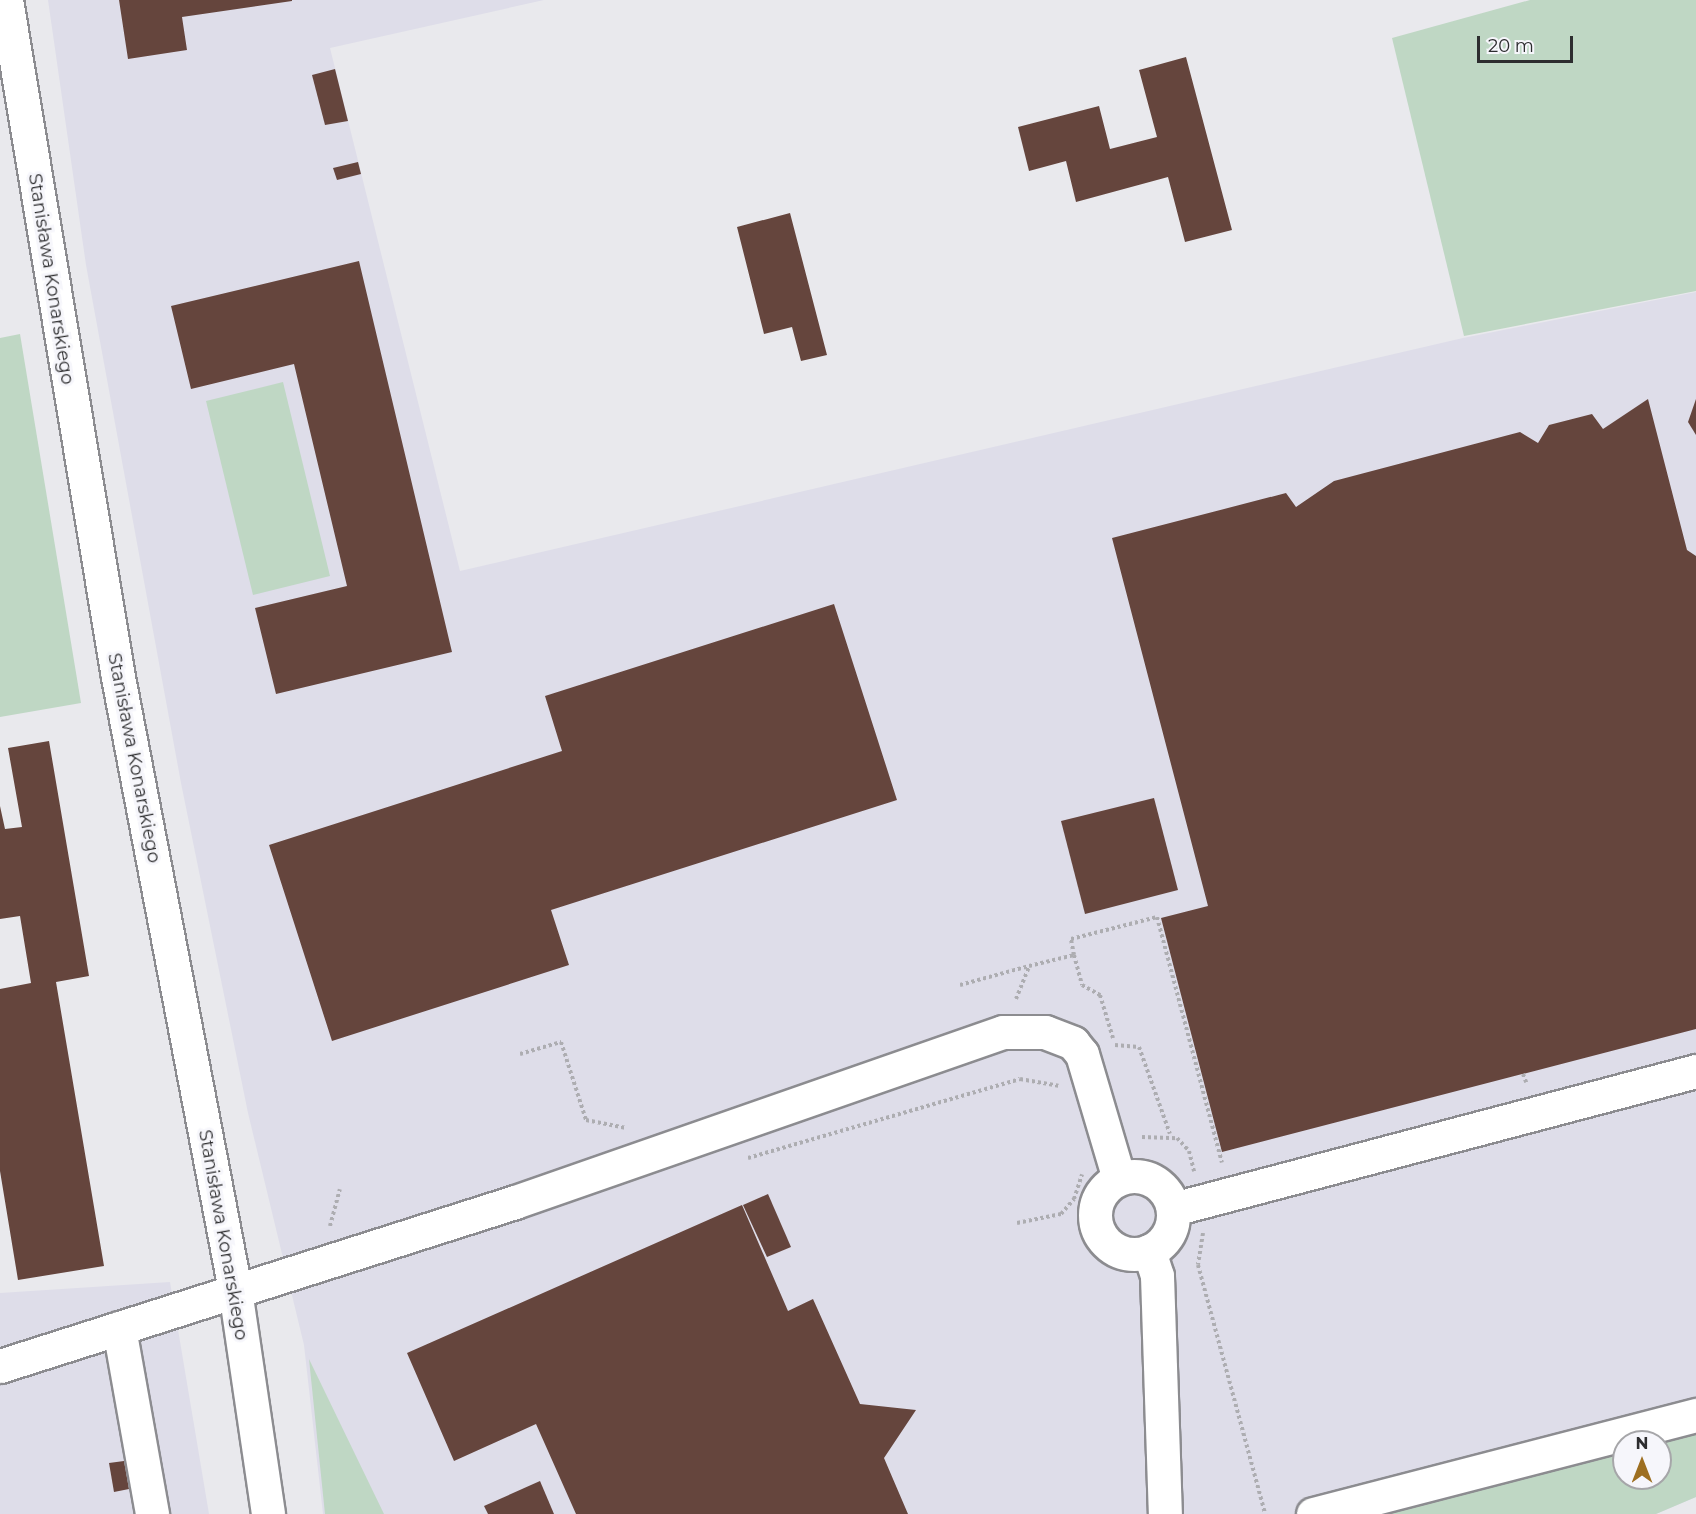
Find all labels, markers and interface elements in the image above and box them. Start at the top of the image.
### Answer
scale bar [1480,24,1576,62]
text: 20 m [1488,35,1534,57]
street label: Stanisława Konarskiego [24,172,78,386]
street label: Stanisława Konarskiego [103,651,165,865]
street label: Stanisława Konarskiego [194,1128,252,1342]
north arrow [1612,1430,1672,1490]
text: N [1636,1434,1648,1453]

